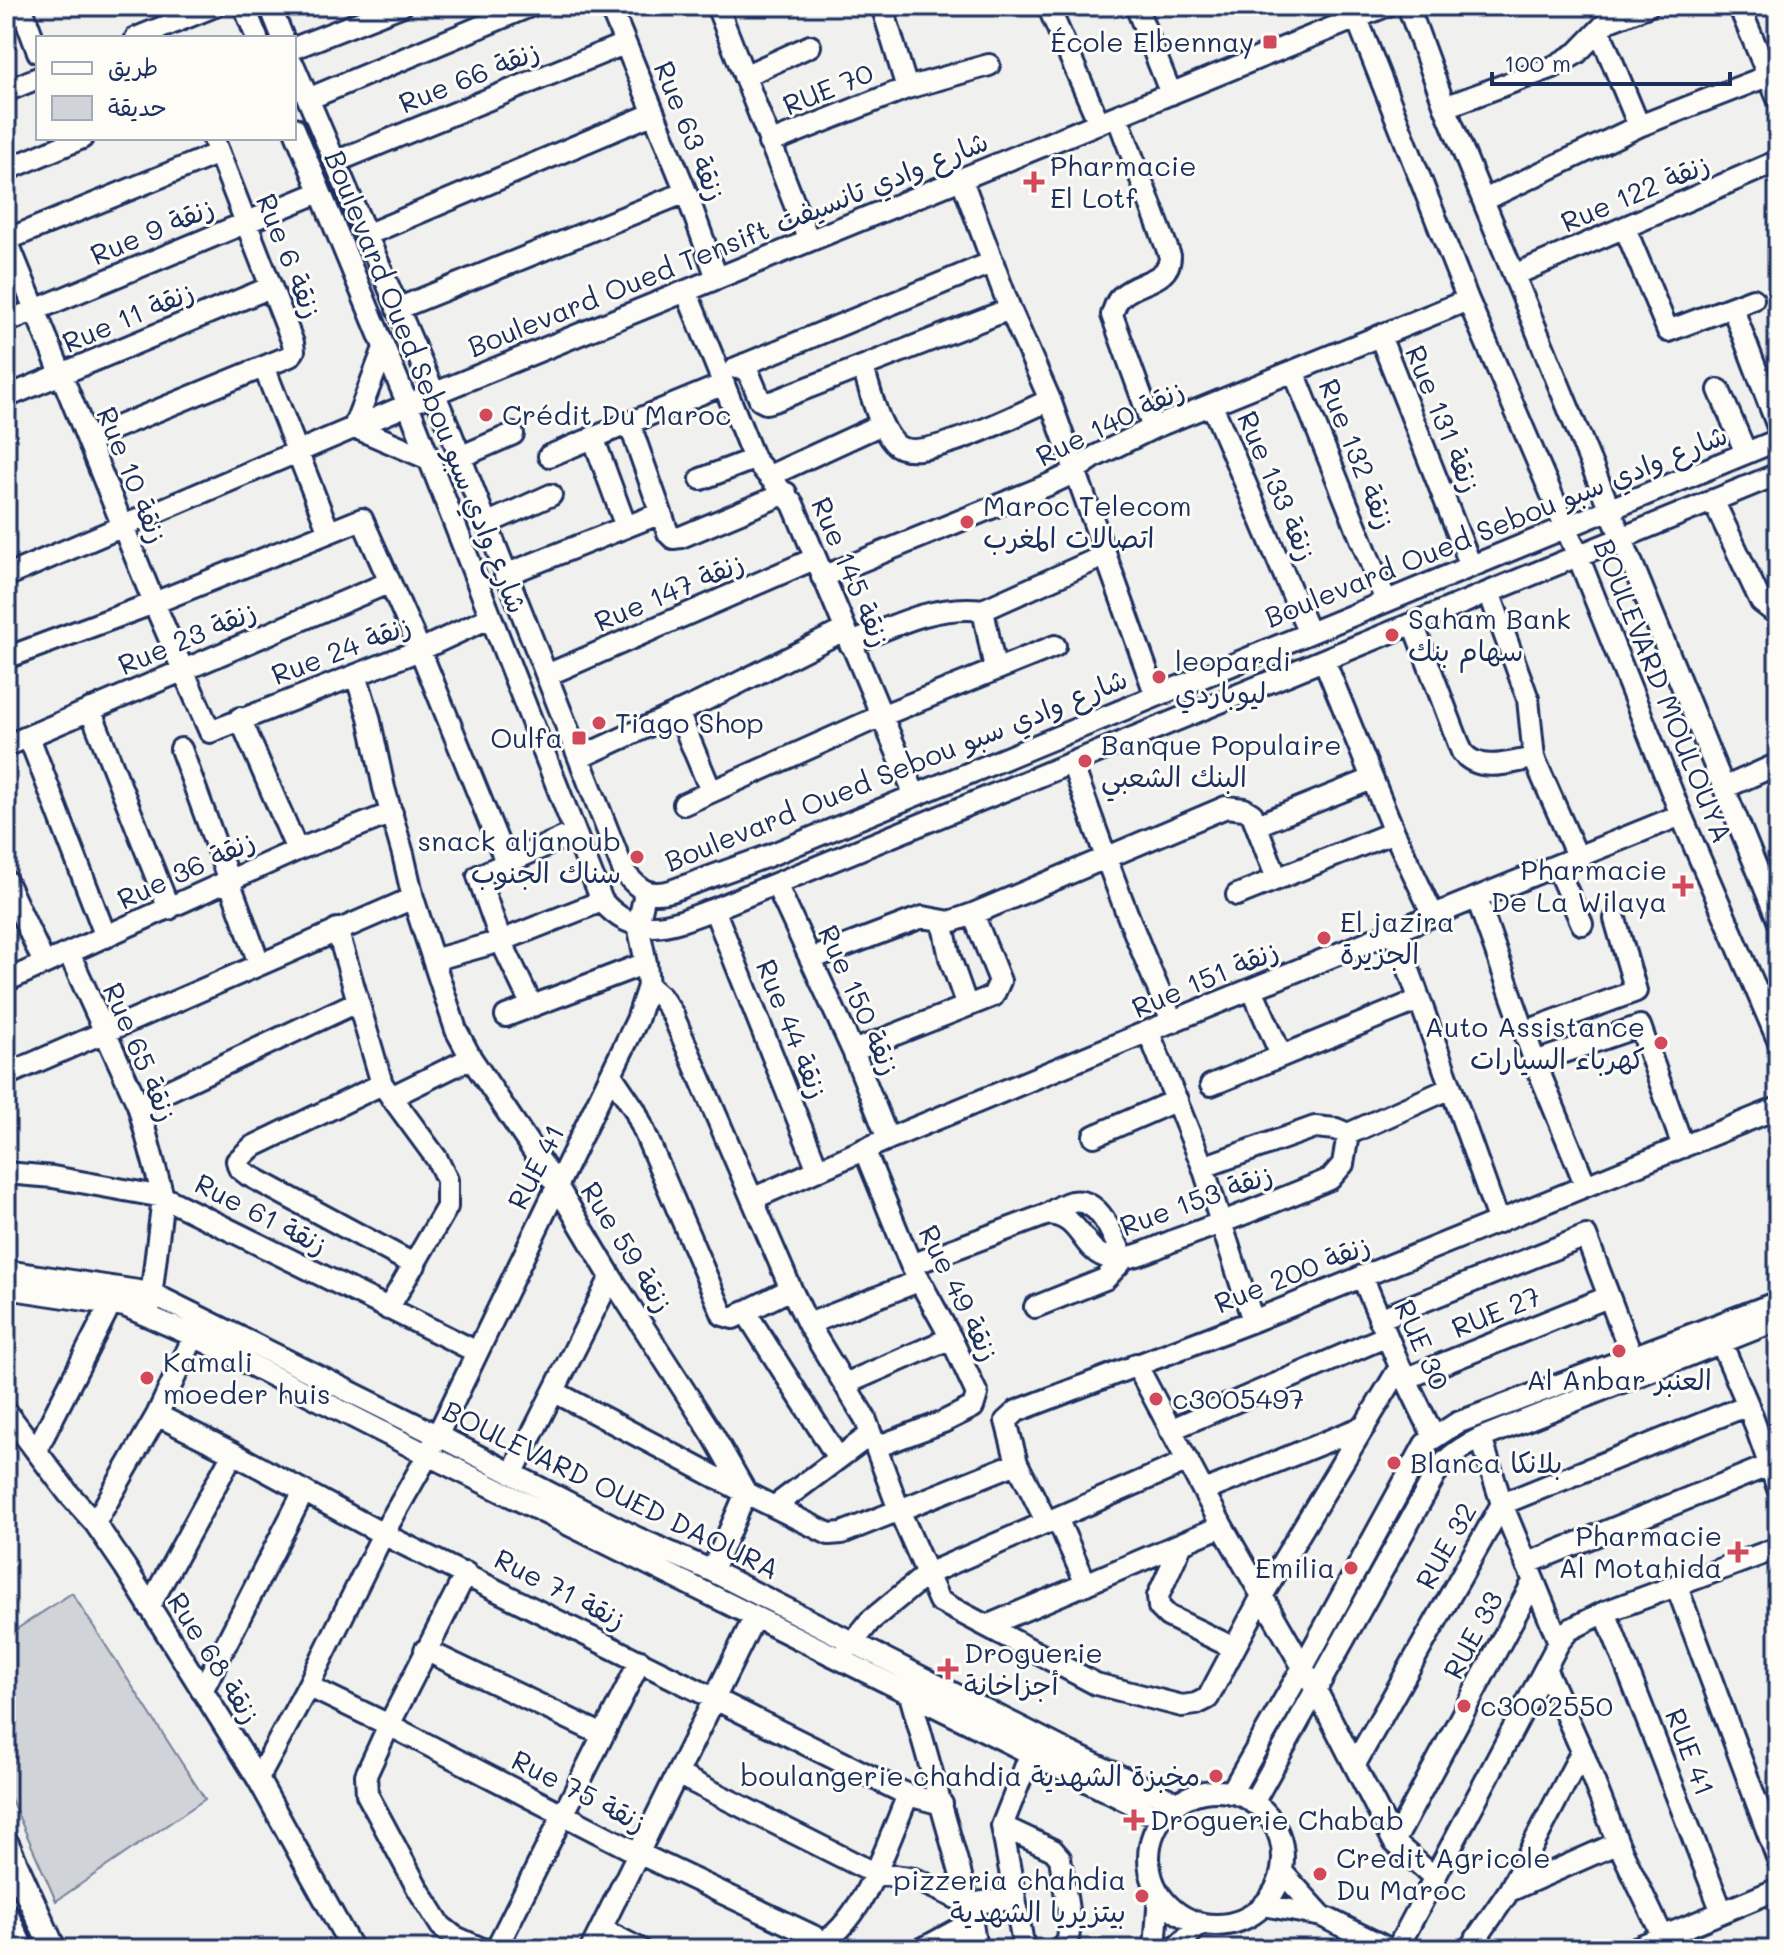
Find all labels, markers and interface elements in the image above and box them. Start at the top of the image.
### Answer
place label: École Elbennay [1050,23,1254,59]
street label: Rue 66 زنقة [393,32,544,121]
marker: École Elbennay [1261,33,1279,51]
legend [36,36,296,140]
scale bar [1492,36,1730,86]
text: 100 m [1504,47,1571,78]
text: طريق [108,51,158,82]
street label: RUE 70 [777,54,878,122]
street label: Rue 63 زنقة [647,55,735,206]
text: حديقة [108,91,167,122]
street label: Boulevard Oued Tensift شارع وادي تانسيفت [462,122,995,368]
street label: Boulevard Oued Sebou شارع وادي سبو [314,145,537,620]
street label: Rue 122 زنقة [1555,145,1714,240]
place label: Pharmacie El Lotf [1050,147,1197,215]
marker: Pharmacie El Lotf [1025,173,1043,191]
street label: Rue 9 زنقة [84,188,219,272]
street label: Rue 6 زنقة [249,188,331,323]
street label: Rue 11 زنقة [56,272,199,360]
street label: Rue 131 زنقة [1398,340,1490,498]
street label: Rue 140 زنقة [1029,371,1190,473]
street label: Rue 132 زنقة [1311,373,1404,534]
place label: Crédit Du Maroc [502,396,731,432]
street label: Rue 10 زنقة [89,401,177,548]
street label: Rue 133 زنقة [1230,405,1326,566]
marker: Crédit Du Maroc [477,406,495,424]
street label: Boulevard Oued Sebou شارع وادي سبو [1259,415,1734,638]
place label: Maroc Telecom اتصالات المغرب [983,487,1192,556]
street label: Rue 145 زنقة [804,491,900,652]
marker: Maroc Telecom اتصالات المغرب [958,513,976,531]
street label: BOULEVARD MOULOUYA [1586,533,1741,848]
street label: Rue 147 زنقة [588,543,749,639]
street label: Rue 23 زنقة [112,592,261,682]
place label: Saham Bank سهام بنك [1408,600,1571,673]
street label: Rue 24 زنقة [266,606,415,692]
marker: Saham Bank سهام بنك [1383,626,1401,644]
place label: leopardi ليوباردي [1175,642,1291,714]
street label: Boulevard Oued Sebou شارع وادي سبو [659,659,1134,882]
marker: leopardi ليوباردي [1150,668,1168,686]
place label: Tiago Shop [615,704,764,740]
marker: Tiago Shop [590,714,608,732]
place label: Oulfa [490,719,563,755]
place label: Banque Populaire البنك الشعبي [1101,726,1342,802]
marker: Oulfa [570,729,588,747]
marker: Banque Populaire البنك الشعبي [1076,752,1094,770]
street label: Rue 36 زنقة [111,822,260,917]
place label: snack aljanoub سناك الجنوب [418,822,621,891]
marker: snack aljanoub سناك الجنوب [628,848,646,866]
place label: Pharmacie De La Wilaya [1491,851,1667,919]
marker: Pharmacie De La Wilaya [1674,877,1692,895]
place label: El jazira الجزيرة [1340,903,1455,971]
street label: Rue 150 زنقة [811,919,909,1080]
marker: El jazira الجزيرة [1315,929,1333,947]
street label: Rue 151 زنقة [1126,931,1283,1025]
street label: Rue 44 زنقة [749,954,837,1104]
street label: Rue 65 زنقة [96,977,186,1127]
place label: Auto Assistance كهرباء السيارات [1425,1008,1645,1077]
marker: Auto Assistance كهرباء السيارات [1652,1034,1670,1052]
street label: RUE 41 [499,1118,572,1215]
street label: Rue 153 زنقة [1114,1155,1277,1243]
street label: Rue 61 زنقة [189,1164,334,1262]
street label: Rue 59 زنقة [574,1174,682,1318]
street label: Rue 49 زنقة [911,1218,1008,1367]
street label: Rue 200 زنقة [1209,1226,1375,1321]
street label: RUE 27 [1446,1277,1545,1345]
street label: RUE 30 [1387,1294,1459,1395]
marker: Al Anbar العنبر [1610,1342,1628,1360]
place label: Kamali moeder huis [163,1343,331,1411]
place label: Al Anbar العنبر [1526,1361,1712,1398]
marker: Kamali moeder huis [138,1369,156,1387]
place label: c3005497 [1172,1380,1304,1416]
marker: c3005497 [1147,1390,1165,1408]
street label: BOULEVARD OUED DAOURA [437,1392,786,1586]
place label: Blanca بلانكا [1410,1444,1562,1481]
marker: Blanca بلانكا [1385,1454,1403,1472]
street label: RUE 32 [1407,1496,1484,1595]
place label: Pharmacie Al Motahida [1558,1517,1722,1585]
street label: Rue 71 زنقة [489,1540,632,1636]
marker: Pharmacie Al Motahida [1729,1543,1747,1561]
place label: Emilia [1255,1549,1335,1585]
marker: Emilia [1342,1559,1360,1577]
street label: RUE 33 [1434,1584,1510,1685]
street label: Rue 68 زنقة [160,1585,269,1730]
place label: Droguerie أجزاخانة [964,1634,1103,1702]
marker: Droguerie أجزاخانة [939,1660,957,1678]
place label: c3002550 [1480,1687,1613,1723]
marker: c3002550 [1455,1697,1473,1715]
street label: RUE 41 [1658,1703,1724,1800]
street label: Rue 75 زنقة [506,1741,653,1839]
place label: boulangerie chahdia مخبزة الشهدية [741,1757,1200,1794]
marker: boulangerie chahdia مخبزة الشهدية [1207,1767,1225,1785]
place label: Droguerie Chabab [1150,1801,1404,1837]
marker: Droguerie Chabab [1125,1811,1143,1829]
place label: Credit Agricole Du Maroc [1336,1839,1551,1907]
place label: pizzeria chahdia بيتزيريا الشهدية [893,1861,1126,1930]
marker: Credit Agricole Du Maroc [1311,1865,1329,1883]
marker: pizzeria chahdia بيتزيريا الشهدية [1133,1887,1151,1905]

